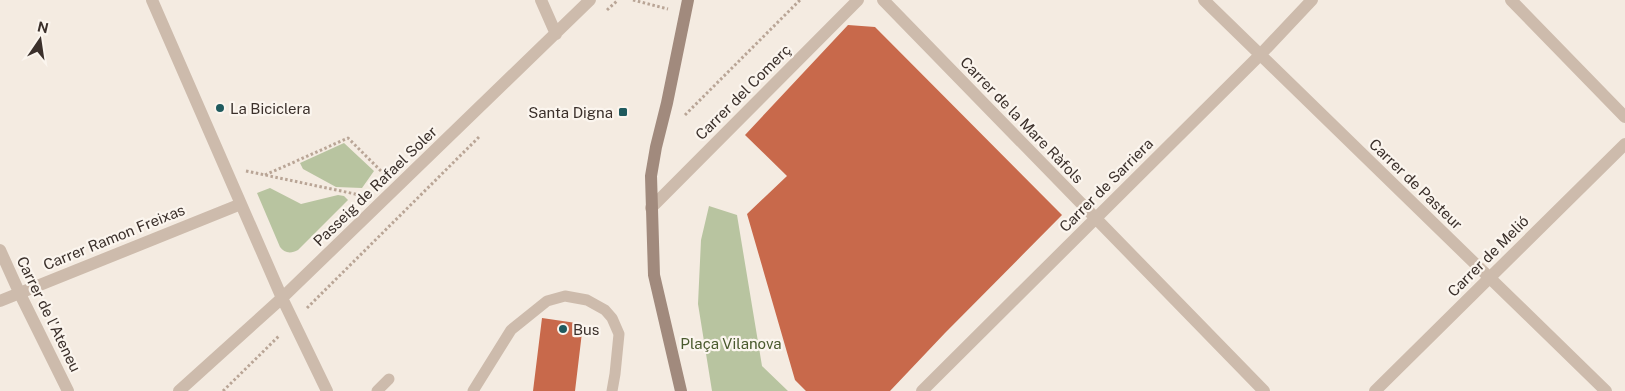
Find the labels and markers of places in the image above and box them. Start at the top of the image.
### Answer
place label: La Biciclera [230,100,311,117]
marker: La Biciclera [214,102,226,114]
place label: Santa Digna [528,104,613,121]
marker: Santa Digna [617,106,629,118]
place label: Bus [573,321,599,338]
marker: Bus [557,323,569,335]

